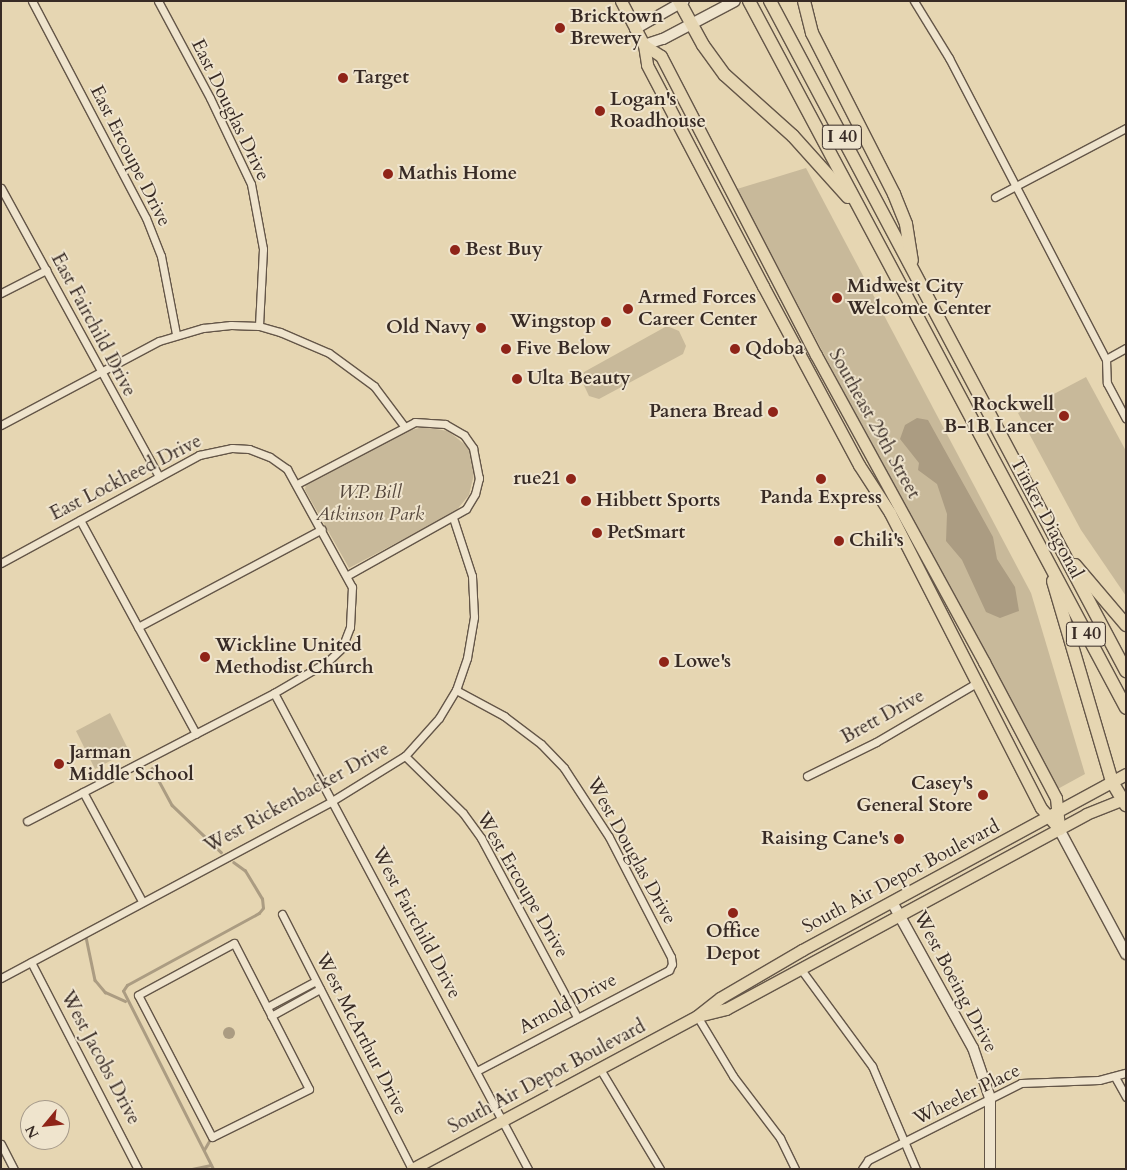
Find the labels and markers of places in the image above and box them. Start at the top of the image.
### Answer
place label: Bricktown Brewery [570,6,663,50]
marker: Bricktown Brewery [554,22,566,34]
place label: Target [353,67,409,89]
marker: Target [337,72,349,84]
place label: Logan's Roadhouse [610,89,706,133]
marker: Logan's Roadhouse [594,105,606,117]
place label: Mathis Home [398,163,517,185]
marker: Mathis Home [382,168,394,180]
place label: Best Buy [465,239,543,261]
marker: Best Buy [449,244,461,256]
place label: Midwest City Welcome Center [847,276,991,320]
place label: Armed Forces Career Center [638,287,757,331]
marker: Midwest City Welcome Center [831,292,843,304]
marker: Armed Forces Career Center [622,303,634,315]
place label: Wingstop [510,311,596,333]
marker: Wingstop [600,316,612,328]
place label: Old Navy [386,317,471,339]
marker: Old Navy [475,322,487,334]
place label: Five Below [516,338,611,360]
place label: Qdoba [745,338,804,360]
marker: Five Below [500,343,512,355]
marker: Qdoba [729,343,741,355]
place label: Ulta Beauty [527,368,631,390]
marker: Ulta Beauty [511,373,523,385]
place label: Rockwell B-1B Lancer [944,394,1054,438]
place label: Panera Bread [649,401,763,423]
marker: Panera Bread [767,406,779,418]
marker: Rockwell B-1B Lancer [1058,410,1070,422]
place label: rue21 [513,468,561,490]
marker: rue21 [565,473,577,485]
marker: Panda Express [815,473,827,485]
place label: Panda Express [760,487,882,509]
place label: Hibbett Sports [596,490,720,512]
marker: Hibbett Sports [580,495,592,507]
place label: PetSmart [607,522,685,544]
marker: PetSmart [591,527,603,539]
place label: Chili's [849,530,904,552]
marker: Chili's [833,535,845,547]
place label: Wickline United Methodist Church [215,635,374,679]
marker: Wickline United Methodist Church [199,651,211,663]
place label: Lowe's [674,651,731,673]
marker: Lowe's [658,656,670,668]
place label: Jarman Middle School [69,742,194,786]
marker: Jarman Middle School [53,758,65,770]
place label: Casey's General Store [856,773,973,817]
marker: Casey's General Store [977,789,989,801]
place label: Raising Cane's [761,828,889,850]
marker: Raising Cane's [893,833,905,845]
marker: Office Depot [727,907,739,919]
place label: Office Depot [706,921,760,965]

